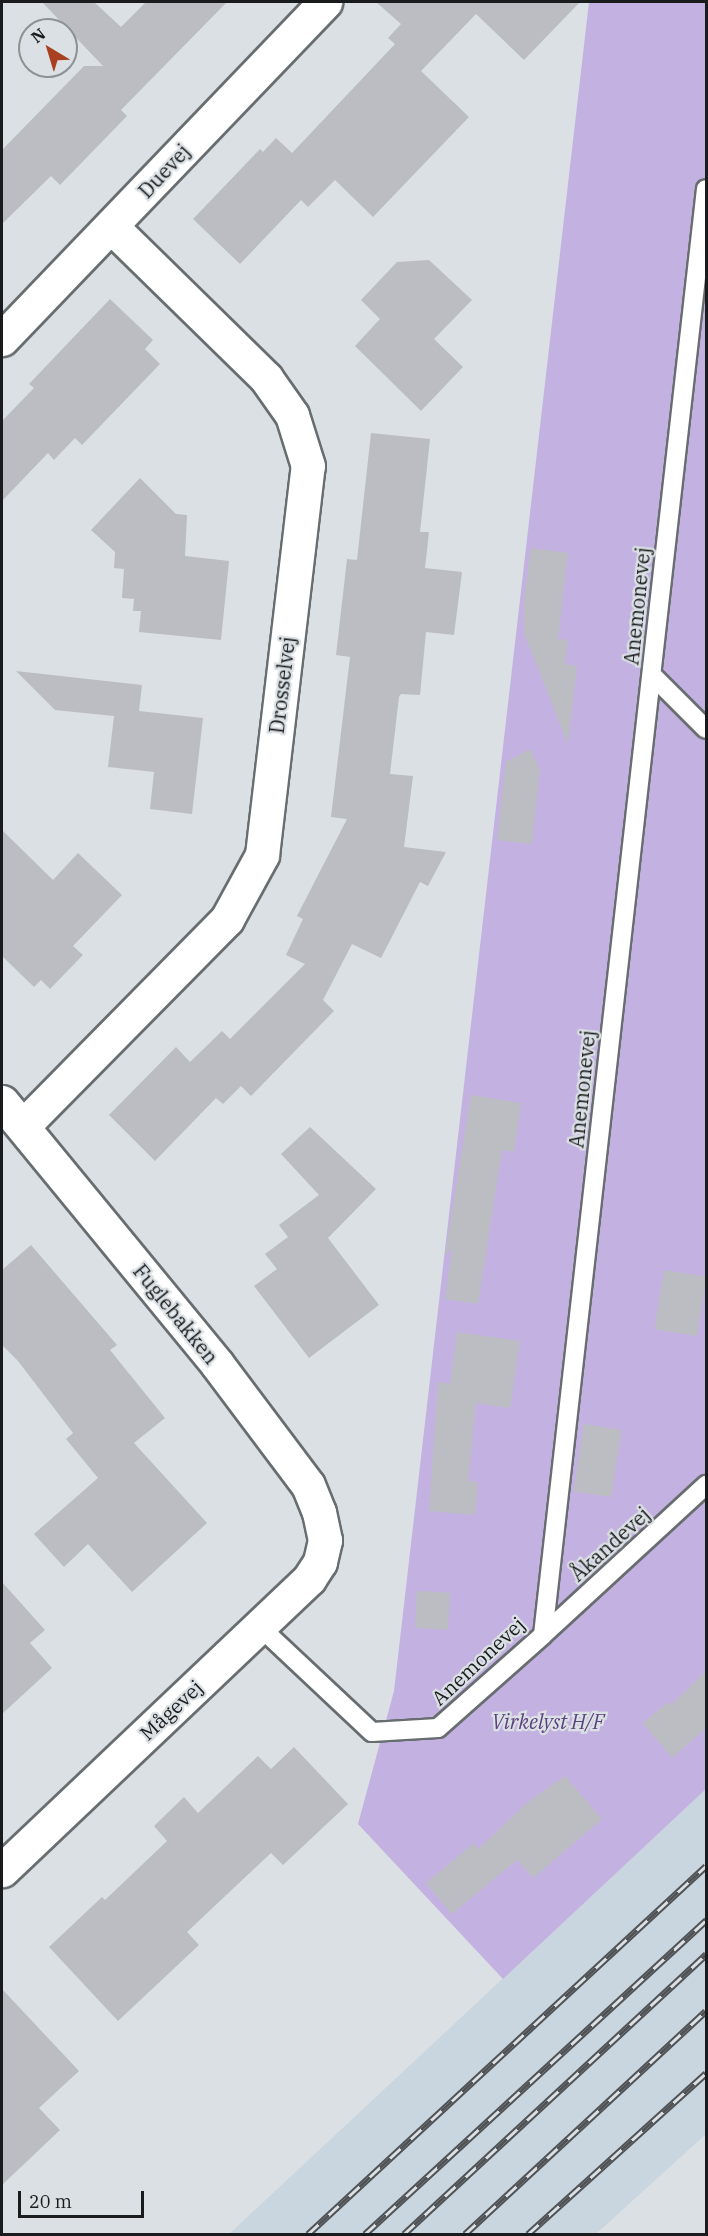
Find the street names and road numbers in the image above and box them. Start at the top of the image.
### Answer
street label: Duevej [133,139,195,203]
street label: Anemonevej [619,546,655,666]
street label: Drosselvej [264,635,300,735]
street label: Anemonevej [564,1029,600,1149]
street label: Fuglebakken [128,1259,224,1369]
street label: Åkandevej [565,1502,655,1586]
street label: Anemonevej [427,1612,529,1710]
street label: Mågevej [135,1675,207,1745]

